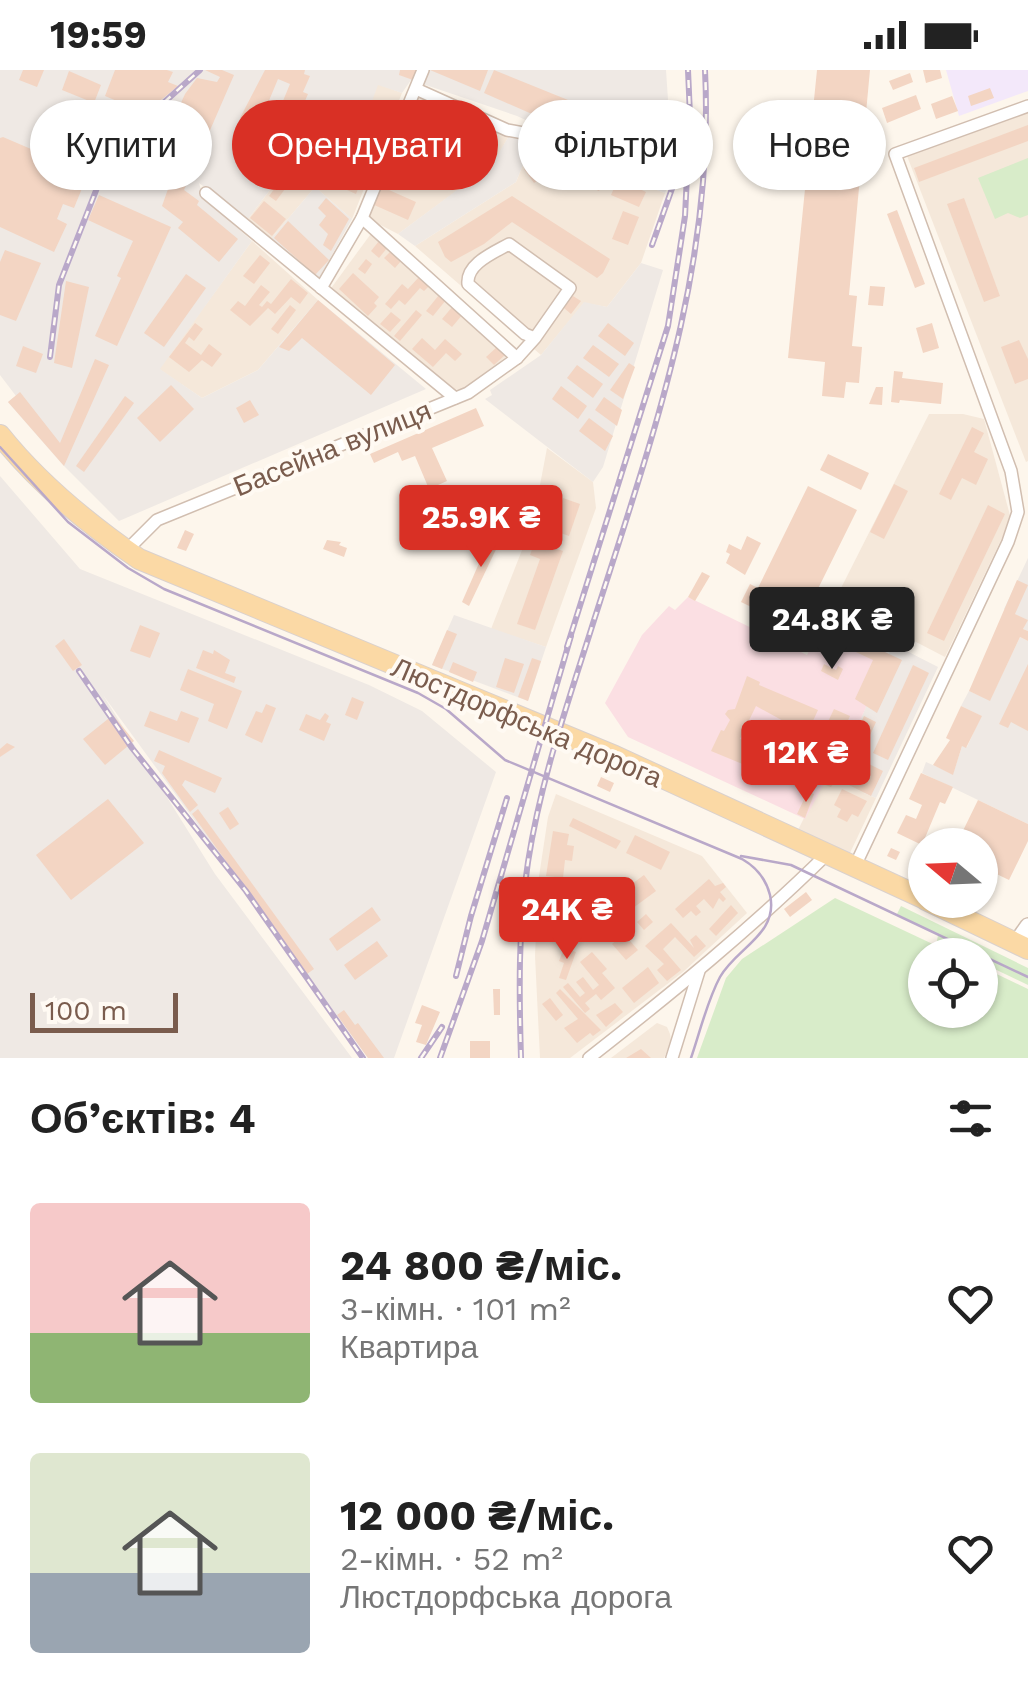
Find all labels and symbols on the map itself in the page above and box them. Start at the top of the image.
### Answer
street label: Басейна вулиця [228,394,436,503]
pin: 25.9K ₴ [389,485,573,570]
pin: 24.8K ₴ [740,587,924,672]
street label: Люстдорфська дорога [387,650,667,795]
pin: 12K ₴ [736,720,876,805]
north arrow [908,828,998,918]
pin: 24K ₴ [497,877,637,962]
scale bar [30,988,178,1033]

